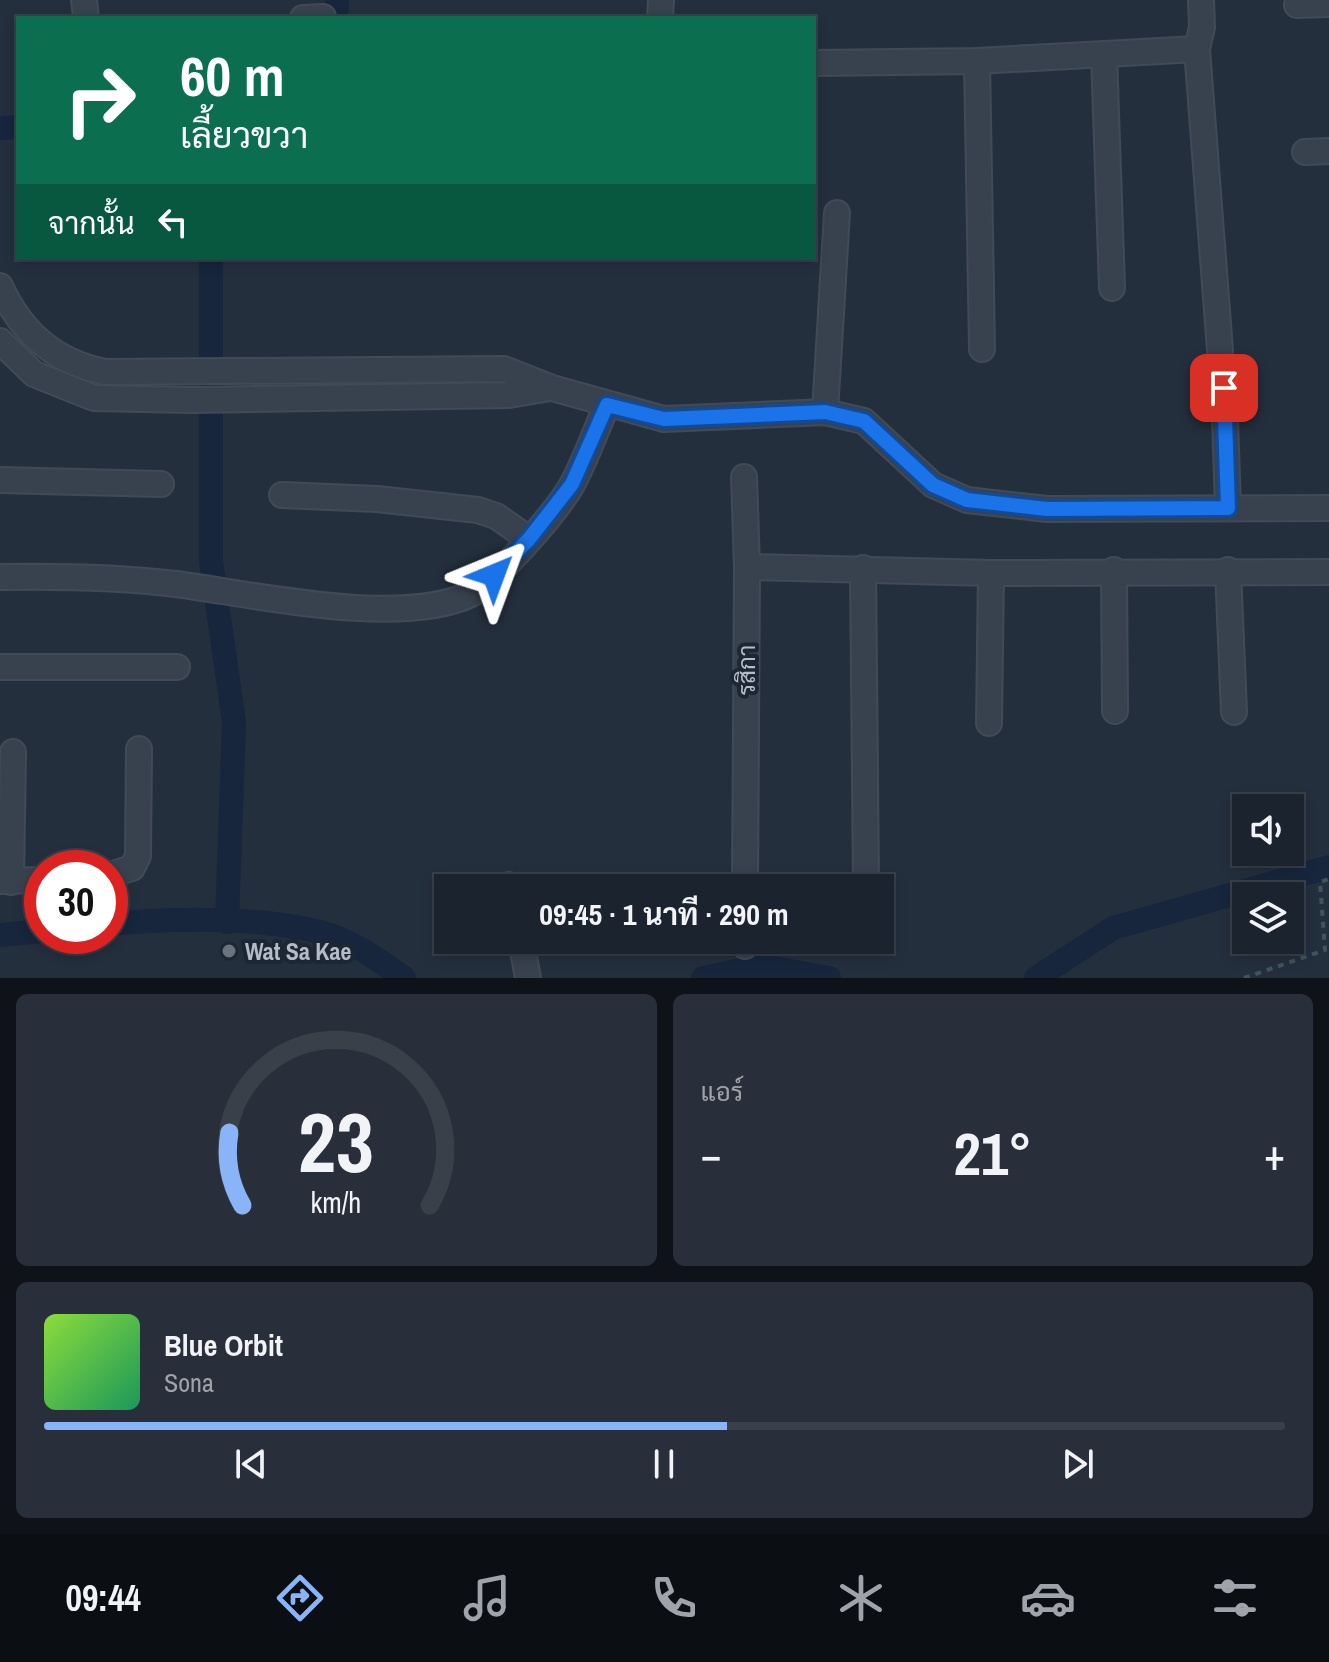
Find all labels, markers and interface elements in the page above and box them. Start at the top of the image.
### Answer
text: 60 m [180,38,285,113]
icon: right [48,48,152,152]
text: เลี้ยวขวา [180,111,308,159]
icon: left [151,200,195,244]
text: จากนั้น [48,203,135,243]
pin [1190,354,1258,422]
icon: arrive [1202,366,1246,410]
position arrow [452,533,536,617]
street label: รสิกา [730,645,762,696]
map controls [1232,794,1304,954]
button: sound [1232,794,1304,866]
speed limit sign: 30 [24,850,128,954]
button: layers [1232,882,1304,954]
text: 09:45 · 1 นาที · 290 m [539,894,789,934]
place label: Wat Sa Kae [245,935,352,967]
marker: Wat Sa Kae [220,942,238,960]
text: แอร์ [701,1074,743,1109]
text: 23 [298,1086,374,1198]
text: 21° [953,1113,1032,1194]
text: − [701,1124,722,1184]
text: + [1264,1124,1285,1184]
text: km/h [311,1183,362,1222]
text: Blue Orbit [164,1325,283,1365]
text: Sona [164,1365,214,1400]
icon: previous [229,1442,273,1486]
icon: pause [642,1442,686,1486]
icon: next [1056,1442,1100,1486]
icon: directions [272,1570,328,1626]
icon: music [459,1570,515,1626]
icon: phone [646,1570,702,1626]
icon: climate [833,1570,889,1626]
icon: car [1020,1570,1076,1626]
icon: filters [1207,1570,1263,1626]
text: 09:44 [66,1574,141,1622]

